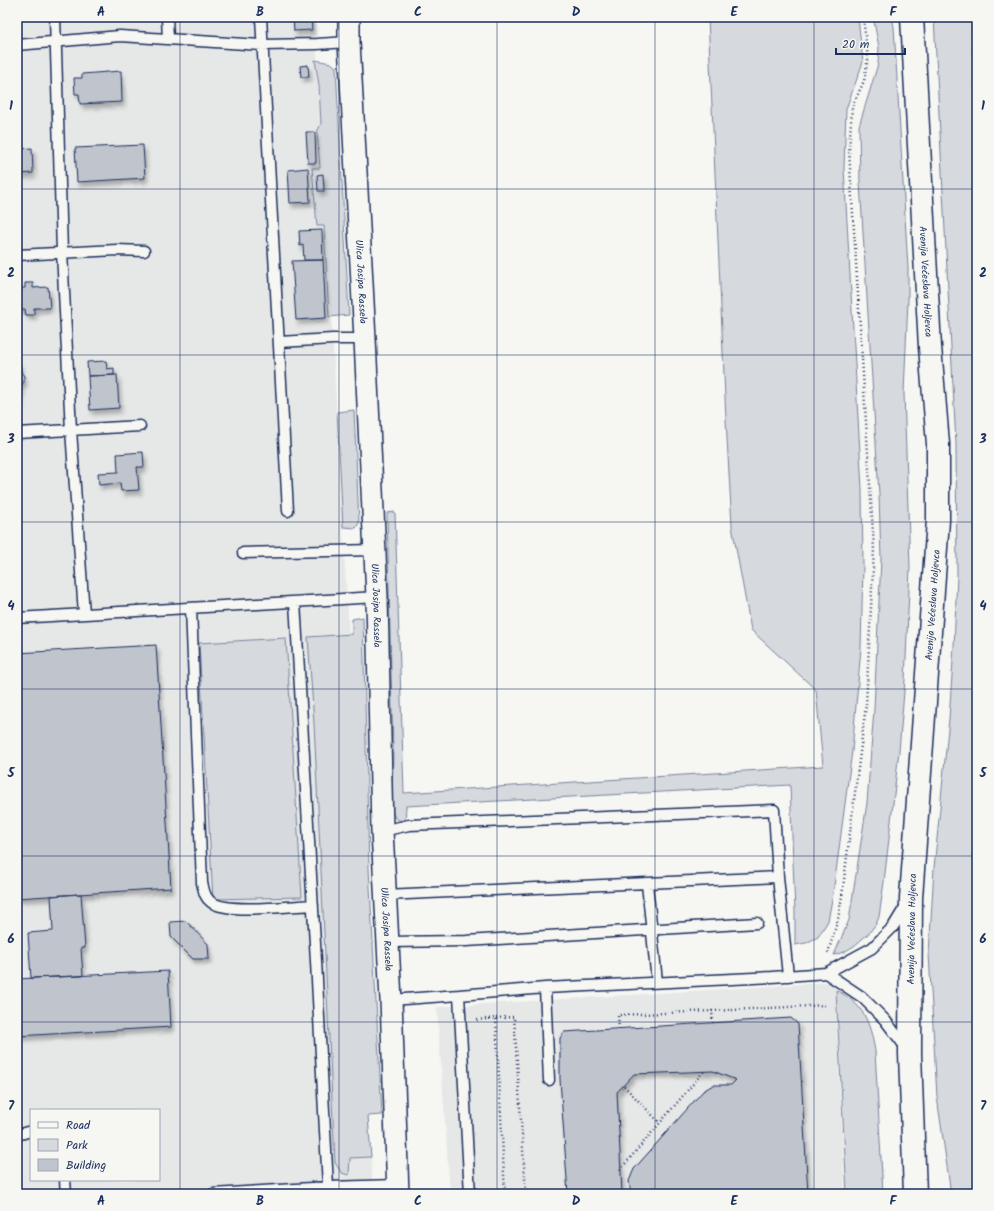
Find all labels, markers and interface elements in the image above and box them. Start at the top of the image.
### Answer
text: A [97,2,105,23]
text: B [256,2,264,23]
text: C [414,2,422,23]
text: D [572,2,581,23]
text: E [730,2,738,23]
text: F [889,2,897,23]
scale bar [836,30,905,56]
text: 20 m [842,35,870,54]
text: 1 [9,96,13,117]
text: 1 [981,96,985,117]
street label: Avenija Većeslava Holjevca [914,226,936,338]
street label: Ulica Josipa Rassela [351,239,371,324]
text: 2 [7,263,15,284]
text: 2 [979,263,987,284]
text: 3 [6,429,15,450]
text: 3 [978,429,987,450]
street label: Avenija Većeslava Holjevca [921,549,945,661]
street label: Ulica Josipa Rassela [366,563,385,648]
text: 4 [7,596,15,617]
text: 4 [979,596,987,617]
text: 5 [7,763,16,784]
text: 5 [979,763,988,784]
street label: Avenija Većeslava Holjevca [903,873,921,985]
street label: Ulica Josipa Rassela [376,887,396,972]
text: 6 [7,929,15,950]
text: 6 [979,929,987,950]
text: 7 [8,1096,15,1117]
text: 7 [980,1096,987,1117]
legend [30,1109,160,1181]
text: Road [66,1116,91,1135]
text: Park [66,1136,88,1155]
text: Building [66,1156,106,1175]
text: A [97,1191,105,1211]
text: B [256,1191,264,1211]
text: C [414,1191,422,1211]
text: D [572,1191,581,1211]
text: E [730,1191,738,1211]
text: F [889,1191,897,1211]

